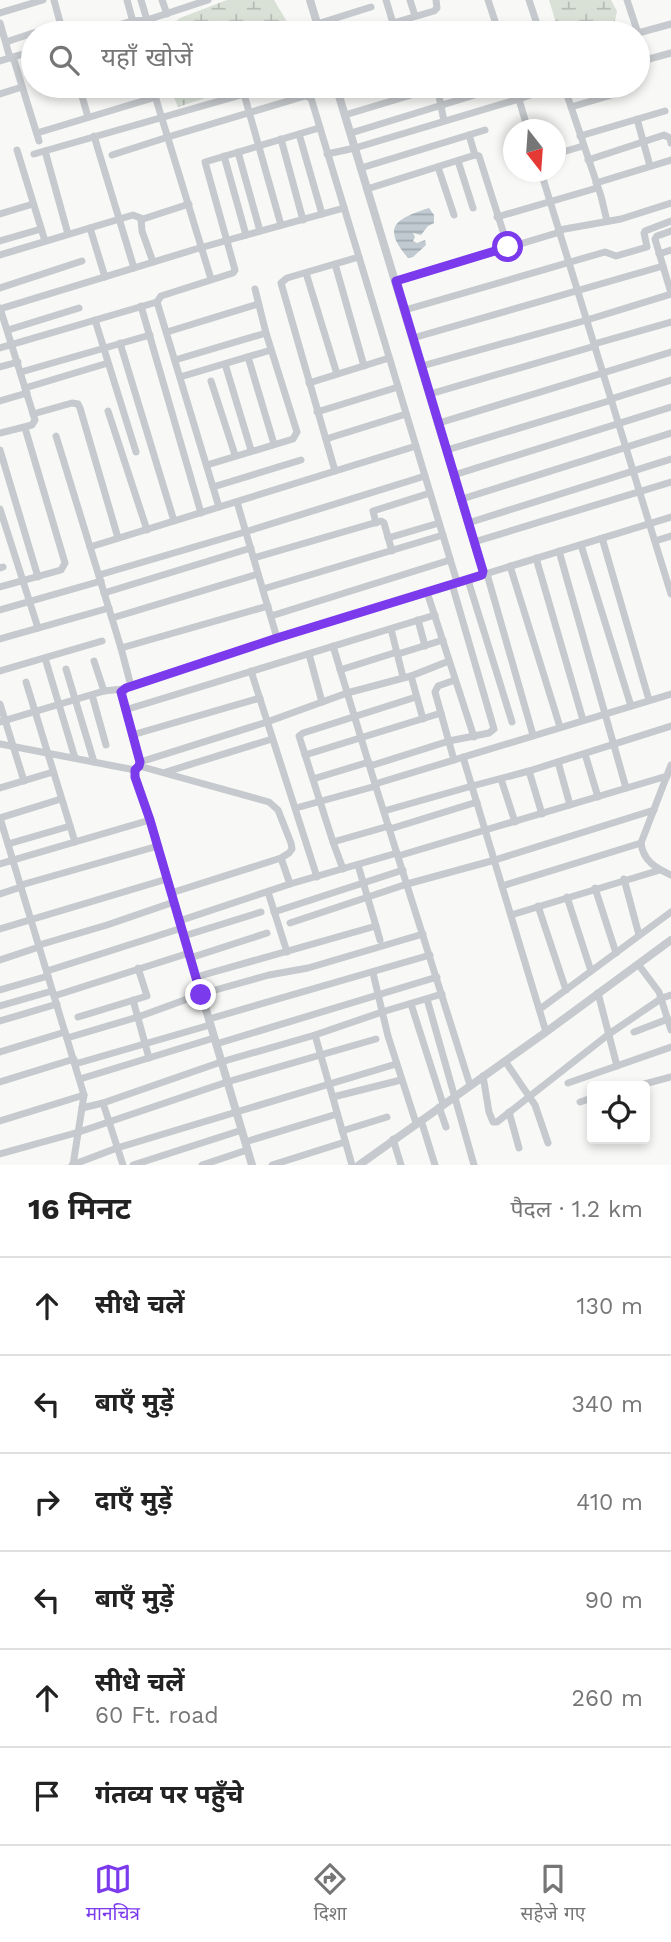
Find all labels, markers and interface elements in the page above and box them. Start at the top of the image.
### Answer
search box [21,21,650,98]
icon: search [45,41,83,79]
text: यहाँ खोजें [101,42,193,72]
north arrow [503,119,566,182]
route start [492,231,523,262]
route end [185,979,216,1010]
map controls [587,1081,650,1144]
button: locate [587,1081,650,1144]
text: 16 मिनट [28,1191,131,1226]
text: पैदल · 1.2 km [510,1196,643,1223]
icon: ahead [28,1287,66,1325]
text: सीधे चलें [95,1289,184,1319]
text: 130 m [577,1293,643,1320]
icon: left [28,1385,66,1423]
text: बाएँ मुड़ें [95,1387,174,1417]
text: 340 m [571,1391,643,1418]
icon: right [28,1483,66,1521]
text: दाएँ मुड़ें [95,1485,172,1515]
text: 410 m [576,1489,643,1516]
icon: left [28,1581,66,1619]
text: बाएँ मुड़ें [95,1583,174,1613]
text: 90 m [585,1587,643,1614]
text: सीधे चलें [95,1667,184,1697]
icon: ahead [28,1679,66,1717]
text: 260 m [572,1685,643,1712]
text: 60 Ft. road [95,1702,219,1729]
icon: arrive [28,1777,66,1815]
text: गंतव्य पर पहुँचे [95,1779,244,1809]
tab: मानचित्र [86,1860,140,1928]
tab: दिशा [311,1860,349,1928]
tab: सहेजे गए [521,1860,585,1928]

